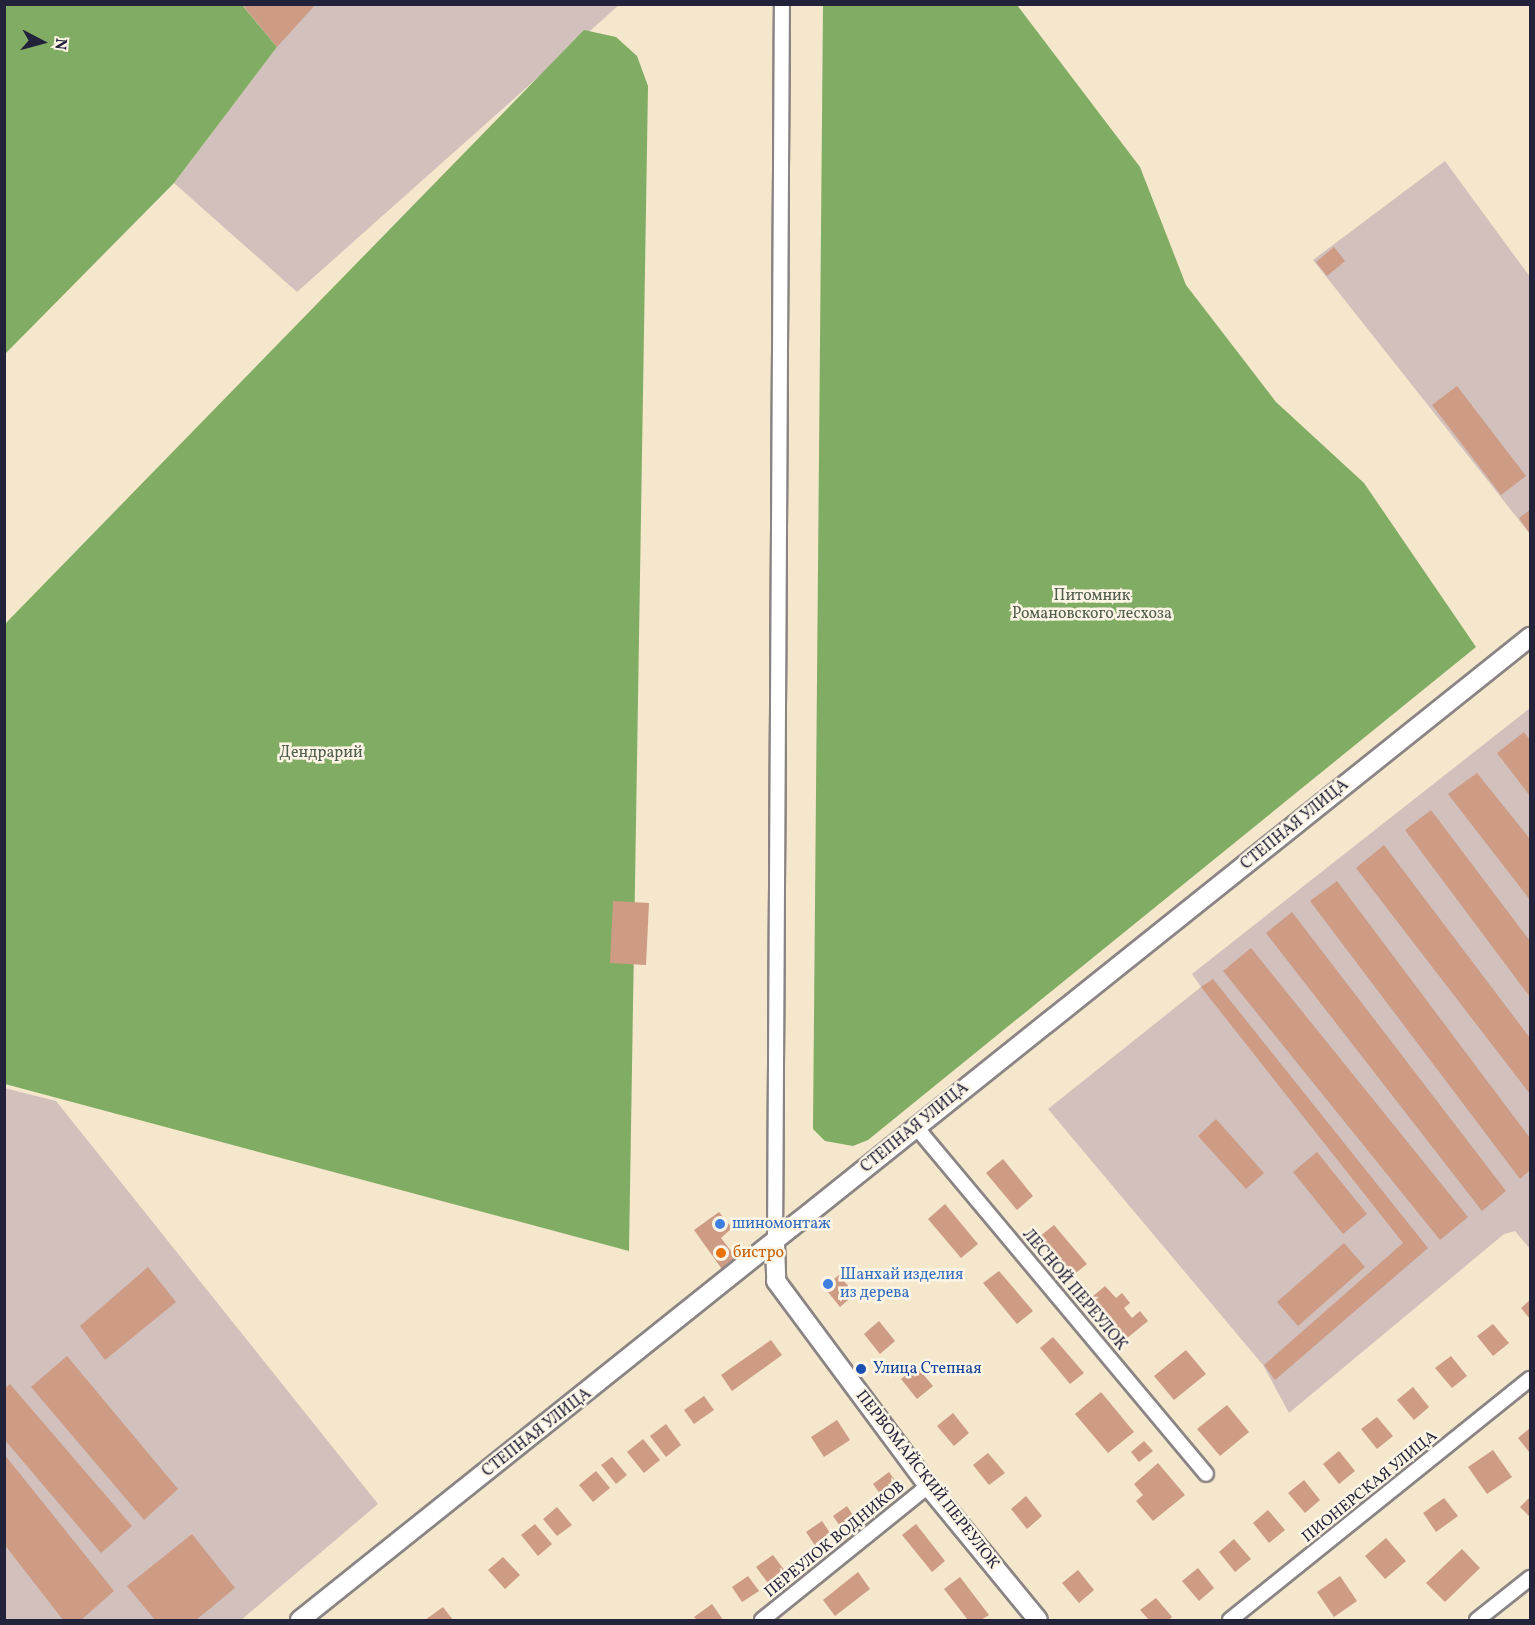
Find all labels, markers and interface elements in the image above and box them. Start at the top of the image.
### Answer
north arrow [12,12,72,72]
text: N [48,37,71,51]
park label: Питомник Романовского лесхоза [1012,586,1172,624]
park label: Дендрарий [279,743,363,763]
street label: СТЕПНАЯ УЛИЦА [1237,776,1353,874]
street label: СТЕПНАЯ УЛИЦА [857,1079,973,1177]
place label: шиномонтаж [732,1214,831,1234]
marker: шиномонтаж [713,1217,727,1231]
street label: ЛЕСНОЙ ПЕРЕУЛОК [1018,1226,1130,1354]
place label: бистро [733,1243,784,1263]
marker: бистро [714,1246,728,1260]
place label: Шанхай изделия из дерева [840,1265,963,1303]
marker: Шанхай изделия из дерева [821,1277,835,1291]
place label: Улица Степная [873,1359,982,1379]
marker: Улица Степная [854,1362,868,1376]
street label: СТЕПНАЯ УЛИЦА [479,1384,595,1482]
street label: ПЕРВОМАЙСКИЙ ПЕРЕУЛОК [851,1387,1003,1573]
street label: ПИОНЕРСКАЯ УЛИЦА [1299,1427,1441,1547]
street label: ПЕРЕУЛОК ВОДНИКОВ [761,1478,909,1602]

